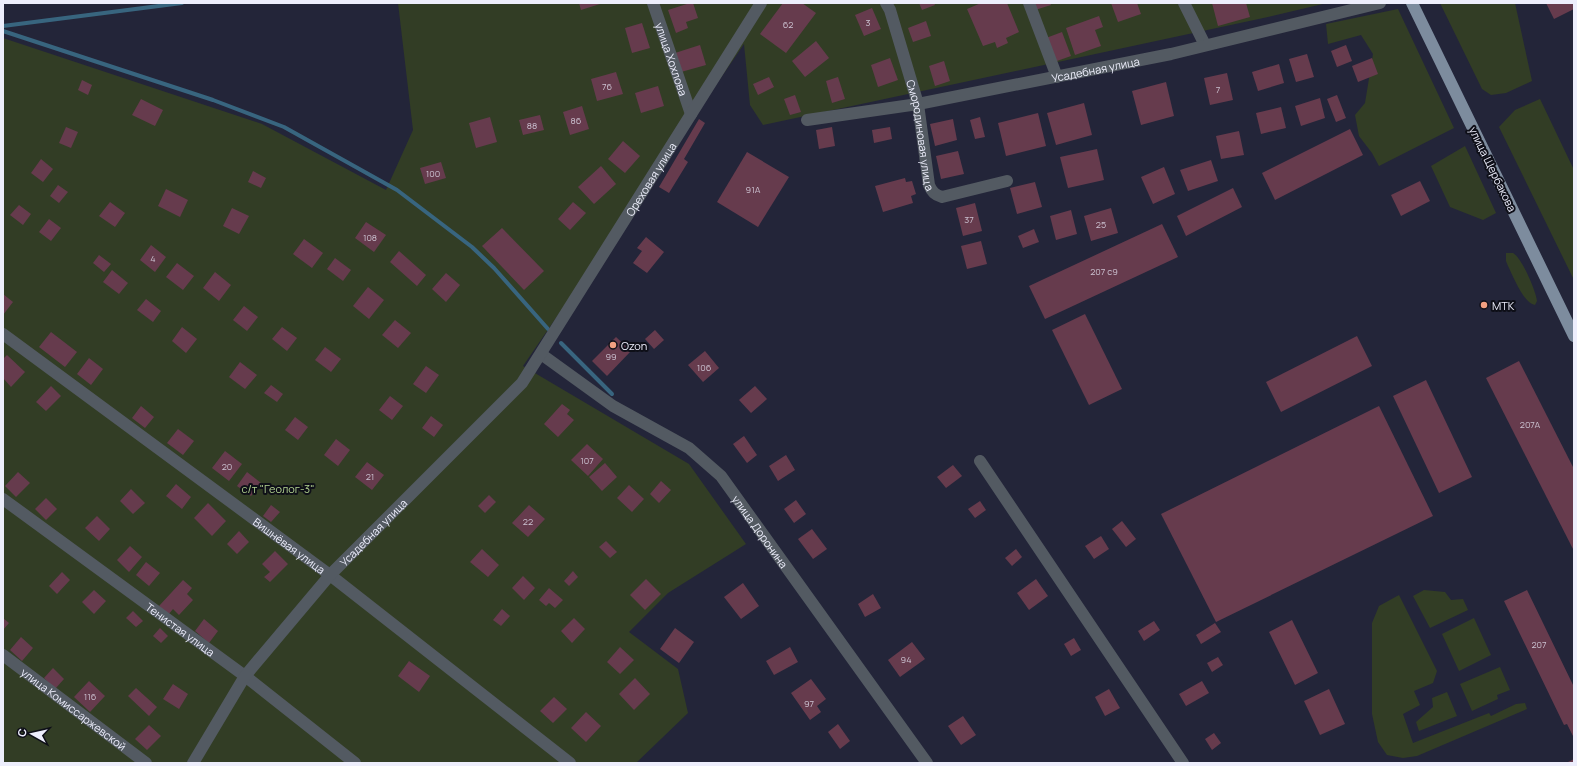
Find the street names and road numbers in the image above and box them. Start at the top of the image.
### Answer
street label: улица Хохлова [653,20,692,98]
street label: Усадебная улица [1050,53,1141,85]
street label: Смородиновая улица [904,78,938,193]
street label: улица Щербакова [1466,124,1520,214]
street label: Ореховая улица [622,139,679,219]
street label: улица Доронина [729,492,792,571]
street label: Усадебная улица [336,495,410,569]
street label: Вишнёвая улица [251,514,329,577]
street label: Тенистая улица [143,599,218,659]
street label: улица Комиссаржевской [18,664,130,753]

